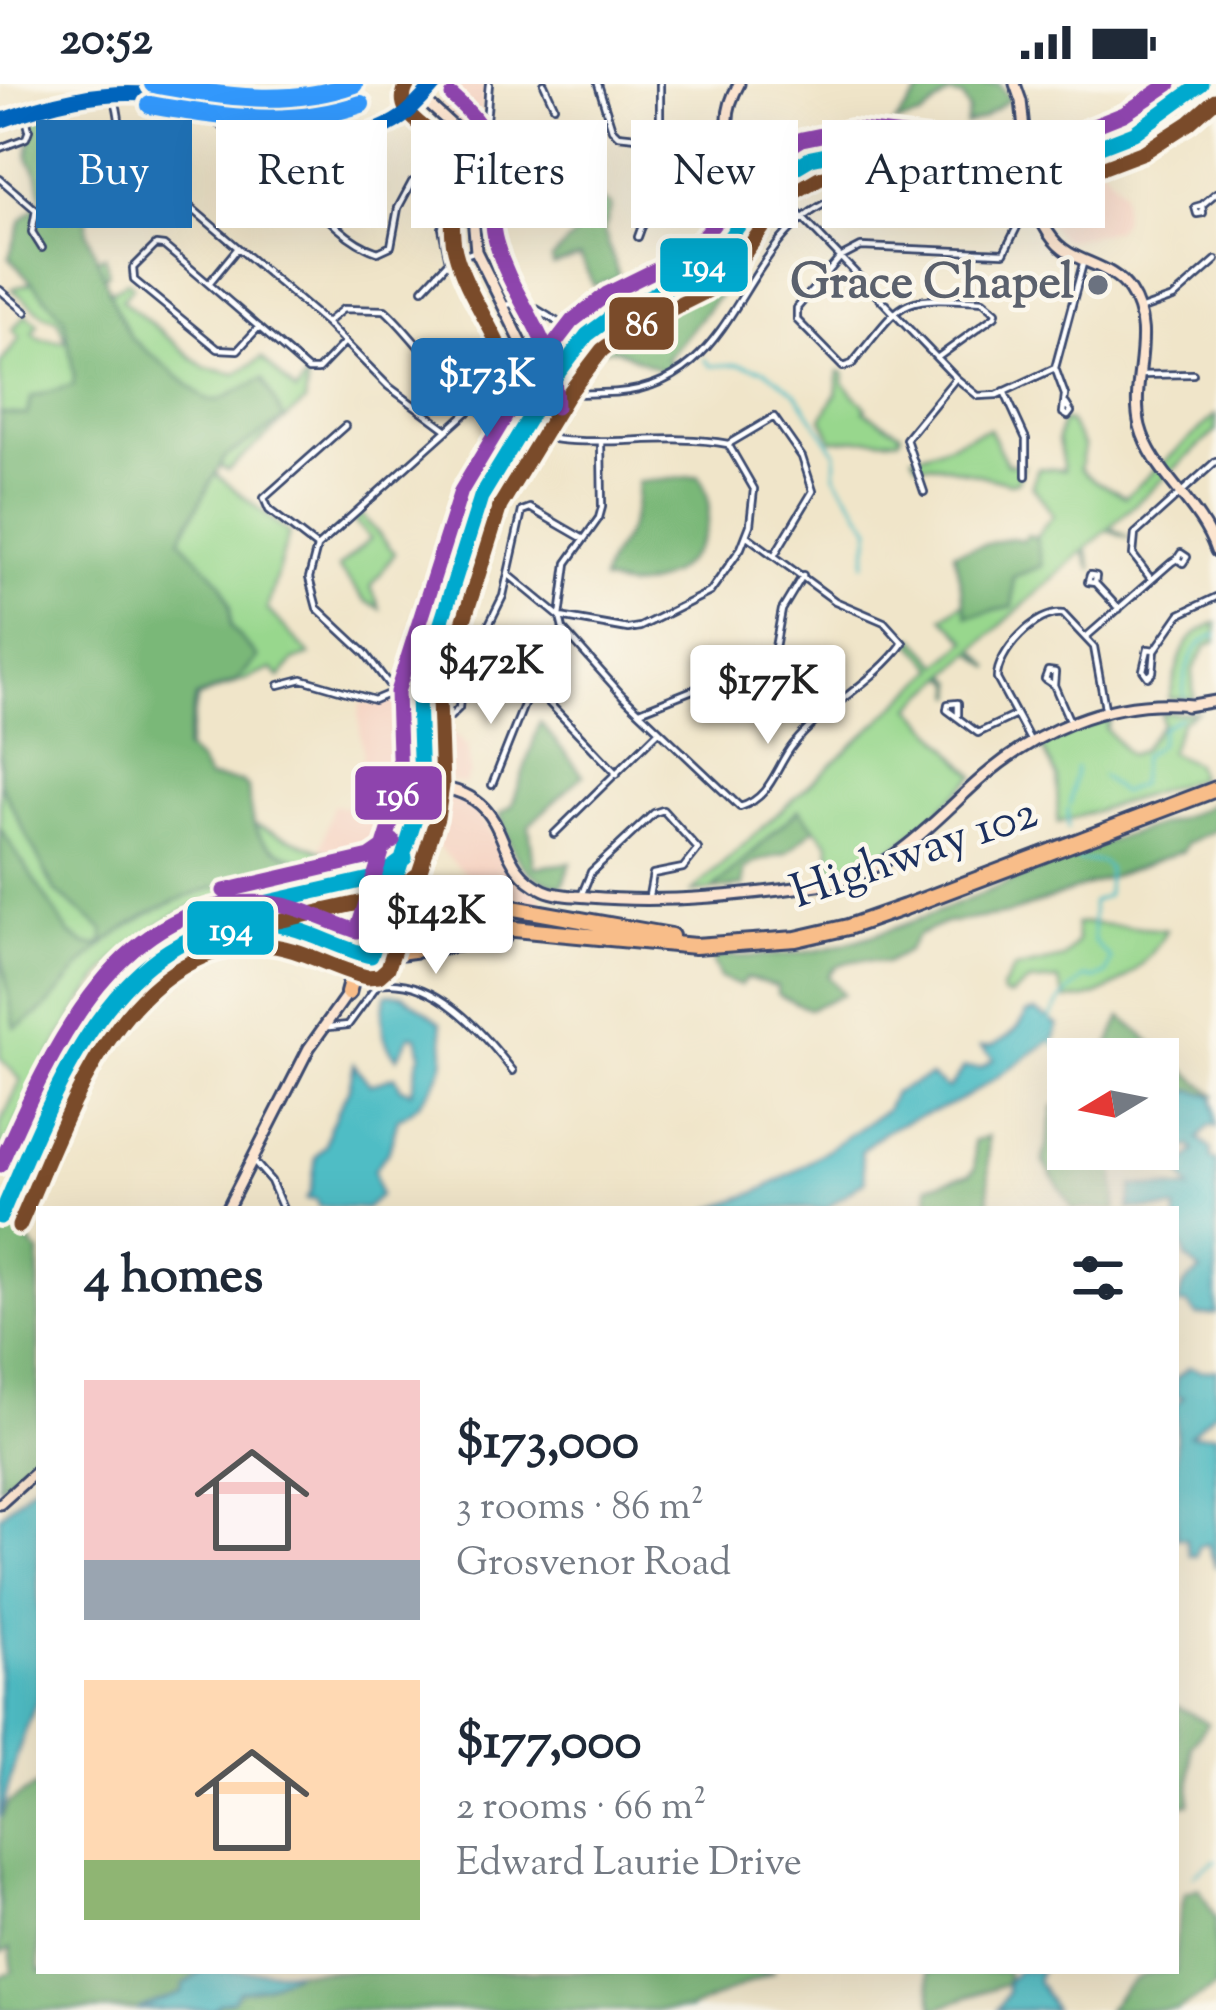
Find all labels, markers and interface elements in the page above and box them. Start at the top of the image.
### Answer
text: 20:52 [60,10,153,75]
chip: Buy [36,120,192,228]
chip: Rent [216,120,387,228]
chip: Filters [411,120,607,228]
chip: New [631,120,798,228]
chip: Apartment [822,120,1105,228]
line badge: 194 [658,236,750,294]
text: 194 [682,244,726,292]
place label: Grace Chapel [790,251,1075,320]
marker: Grace Chapel [1085,272,1111,298]
line badge: 86 [607,295,676,352]
text: 86 [626,303,658,351]
pin: $173K [403,338,571,440]
text: $173K [438,349,536,405]
pin: $472K [407,625,575,727]
text: $472K [438,636,544,692]
pin: $177K [684,645,852,747]
text: $177K [717,656,819,712]
line badge: 196 [353,764,444,822]
text: 196 [376,773,420,821]
street label: Highway 102 [782,781,1048,929]
pin: $142K [352,875,520,977]
text: $142K [386,886,486,942]
line badge: 194 [185,899,276,957]
text: 194 [209,908,253,956]
north arrow [1047,1038,1179,1170]
map controls [1047,1038,1179,1170]
text: 4 homes [84,1242,263,1315]
icon: filters [1065,1245,1131,1311]
text: $173,000 [456,1408,639,1481]
icon: home [180,1428,324,1572]
text: 3 rooms · 86 m² [456,1481,704,1537]
text: Grosvenor Road [456,1537,731,1593]
text: $177,000 [456,1708,642,1781]
icon: home [180,1728,324,1872]
text: 2 rooms · 66 m² [456,1781,706,1837]
text: Edward Laurie Drive [456,1837,802,1893]

